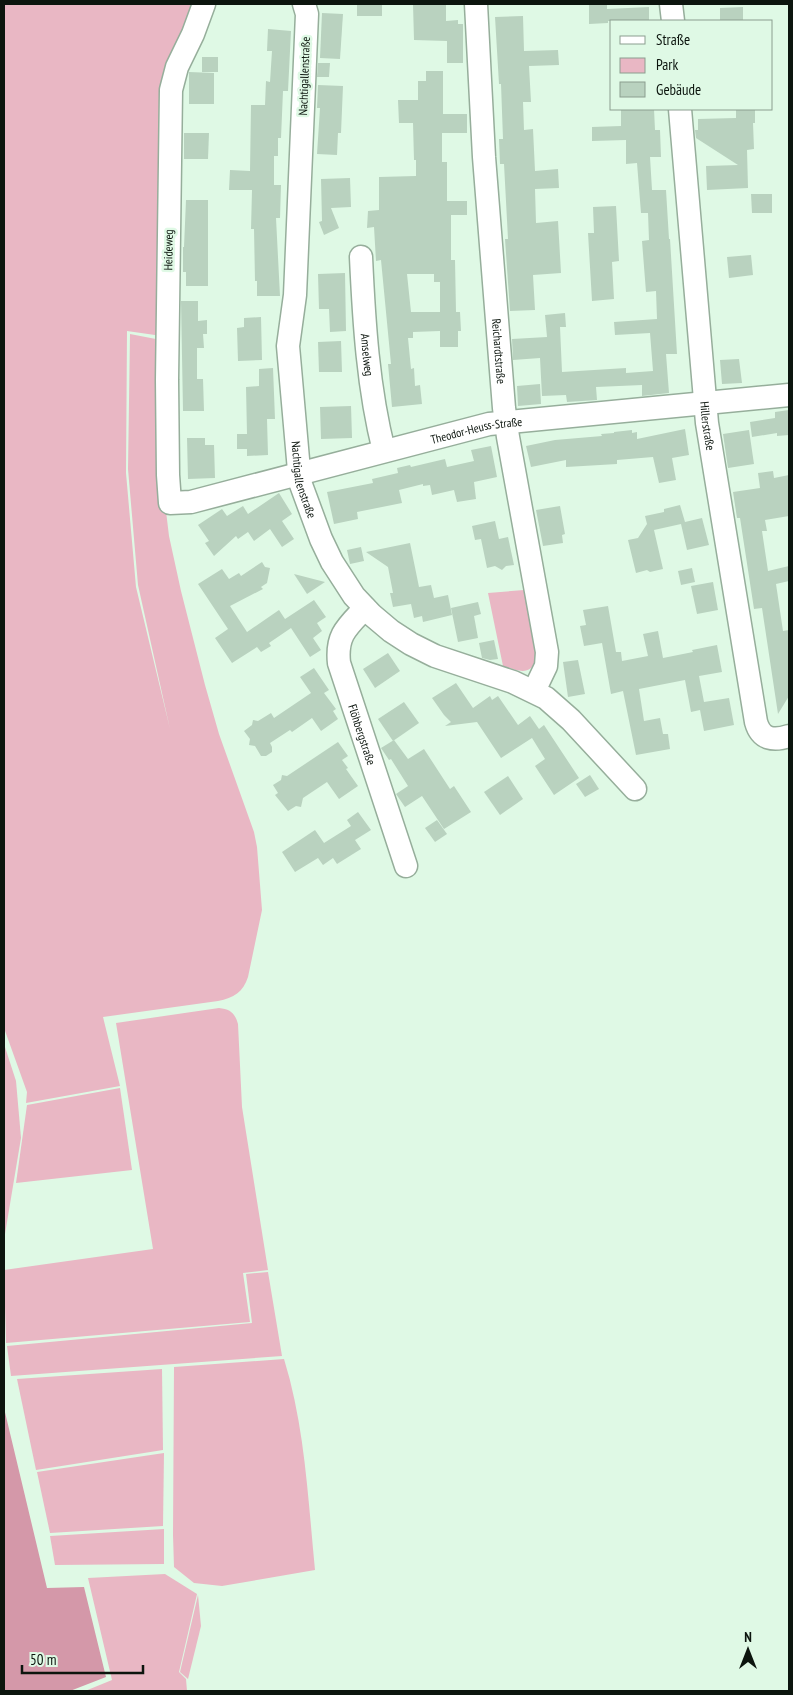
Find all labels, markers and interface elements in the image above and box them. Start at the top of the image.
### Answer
legend [610,20,773,110]
text: Straße [656,30,690,49]
street label: Nachtigallenstraße [295,36,313,116]
text: Park [656,55,678,74]
text: Gebäude [656,80,701,99]
street label: Heideweg [160,229,176,271]
street label: Reichardtstraße [489,318,510,384]
street label: Amselweg [358,333,377,377]
street label: Hillerstraße [698,401,719,451]
street label: Theodor-Heuss-Straße [429,413,523,447]
street label: Nachtigallenstraße [289,440,320,520]
street label: Flöhbergstraße [346,702,380,767]
north arrow [723,1625,773,1675]
text: N [744,1628,752,1646]
scale bar [22,1642,144,1674]
text: 50 m [30,1650,56,1669]

